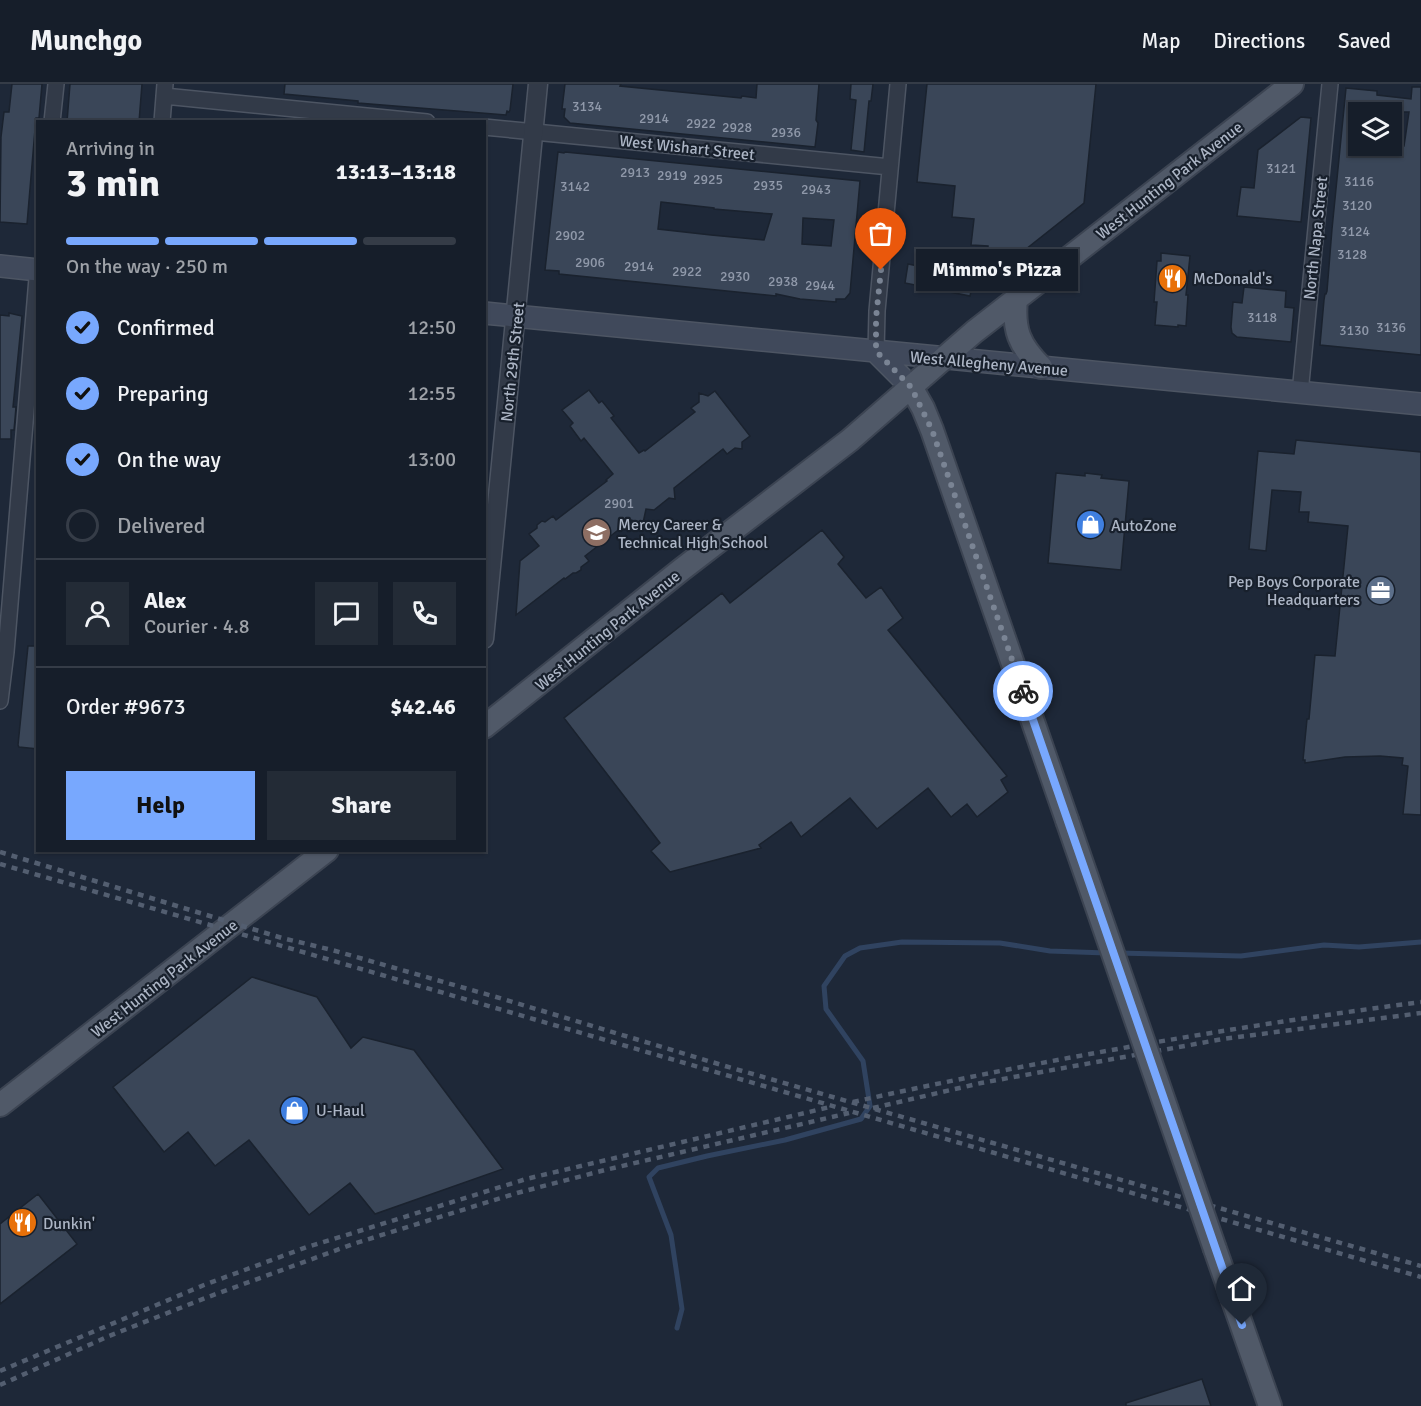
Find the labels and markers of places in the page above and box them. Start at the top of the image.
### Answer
pin [855,208,906,270]
callout: Mimmo's Pizza [917,249,1079,291]
restaurant icon: McDonald's [1156,262,1188,294]
place label: McDonald's [1193,269,1272,289]
shop icon: AutoZone [1074,509,1106,541]
place label: Mercy Career & Technical High School [618,515,768,553]
place label: AutoZone [1111,516,1177,536]
school or university icon: Mercy Career & Technical High School [581,517,613,549]
place label: Pep Boys Corporate Headquarters [1228,572,1360,610]
office icon: Pep Boys Corporate Headquarters [1365,574,1397,606]
shop icon: U-Haul [279,1094,311,1126]
place label: U-Haul [316,1101,365,1121]
restaurant icon: Dunkin' [6,1207,38,1239]
place label: Dunkin' [43,1214,95,1234]
pin [1216,1263,1267,1325]

